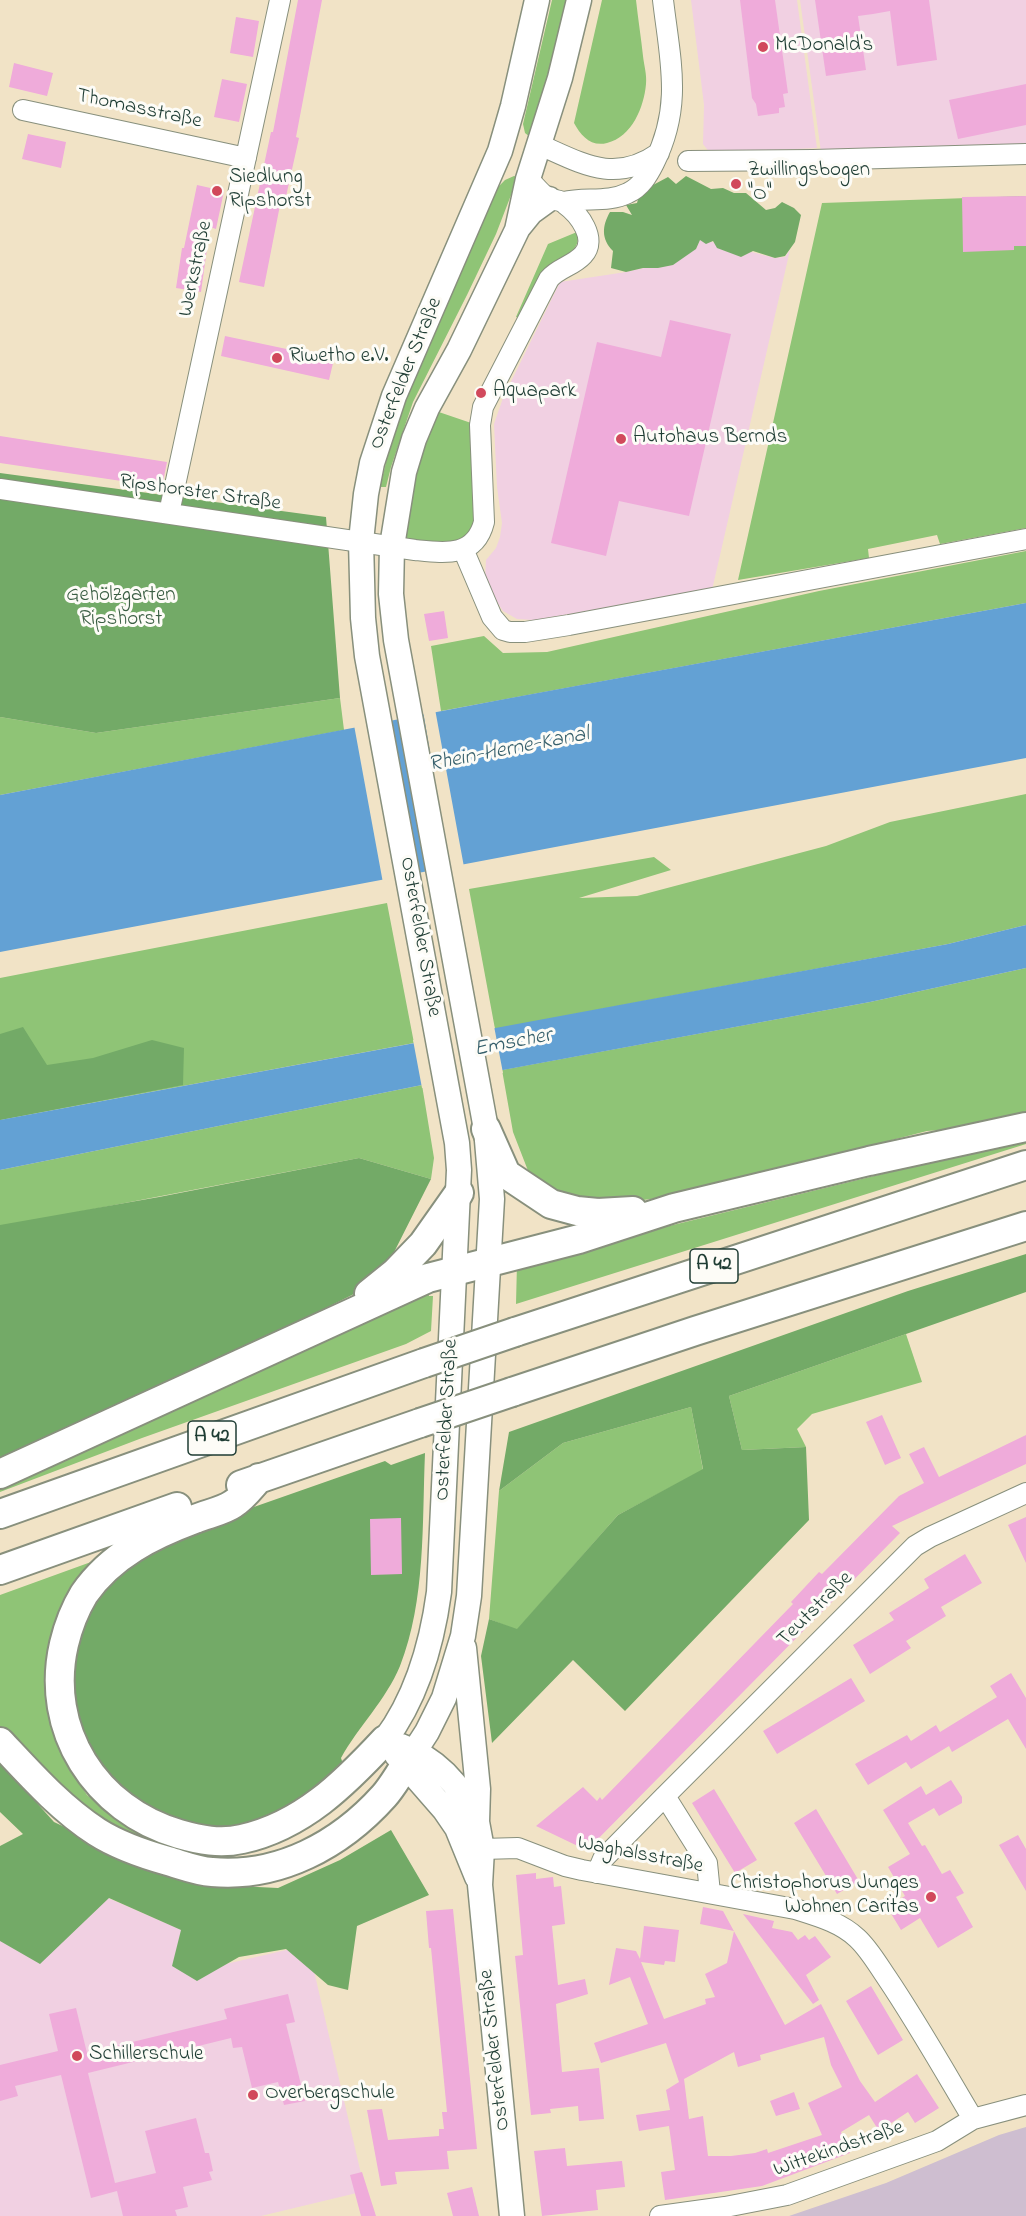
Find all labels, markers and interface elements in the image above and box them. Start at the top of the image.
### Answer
place label: McDonald's [775,34,873,60]
marker: McDonald's [756,40,770,54]
street label: Thomasstraße [74,84,204,136]
place label: Zwillingsbogen "O" [748,159,870,209]
place label: Siedlung Ripshorst [229,166,312,216]
marker: Zwillingsbogen "O" [729,177,743,191]
marker: Siedlung Ripshorst [210,184,224,198]
street label: Werkstraße [175,219,219,319]
street label: Osterfelder Straße [365,294,449,454]
place label: Riwetho e.V. [289,345,389,371]
marker: Riwetho e.V. [270,351,284,365]
place label: Aquapark [493,380,576,406]
marker: Aquapark [474,386,488,400]
place label: Autohaus Bernds [633,426,787,452]
marker: Autohaus Bernds [614,432,628,446]
street label: Ripshorster Straße [118,470,282,518]
park label: Gehölzgarten Ripshorst [66,584,176,634]
water label: Rhein-Herne-Kanal [427,723,591,779]
street label: Osterfelder Straße [393,855,445,1019]
water label: Emscher [472,1024,554,1064]
road number: A 42 [690,1249,738,1283]
street label: Osterfelder Straße [431,1339,465,1501]
road number: A 42 [188,1421,236,1455]
street label: Teutstraße [773,1567,859,1653]
street label: Waghalsstraße [575,1831,705,1881]
place label: Christophorus Junges Wohnen Caritas [730,1872,919,1922]
marker: Christophorus Junges Wohnen Caritas [924,1890,938,1904]
street label: Osterfelder Straße [475,1968,517,2132]
place label: Schillerschule [89,2043,203,2069]
marker: Schillerschule [70,2049,84,2063]
place label: Overbergschule [265,2082,395,2108]
marker: Overbergschule [246,2088,260,2102]
street label: Wittekindstraße [771,2116,907,2184]

